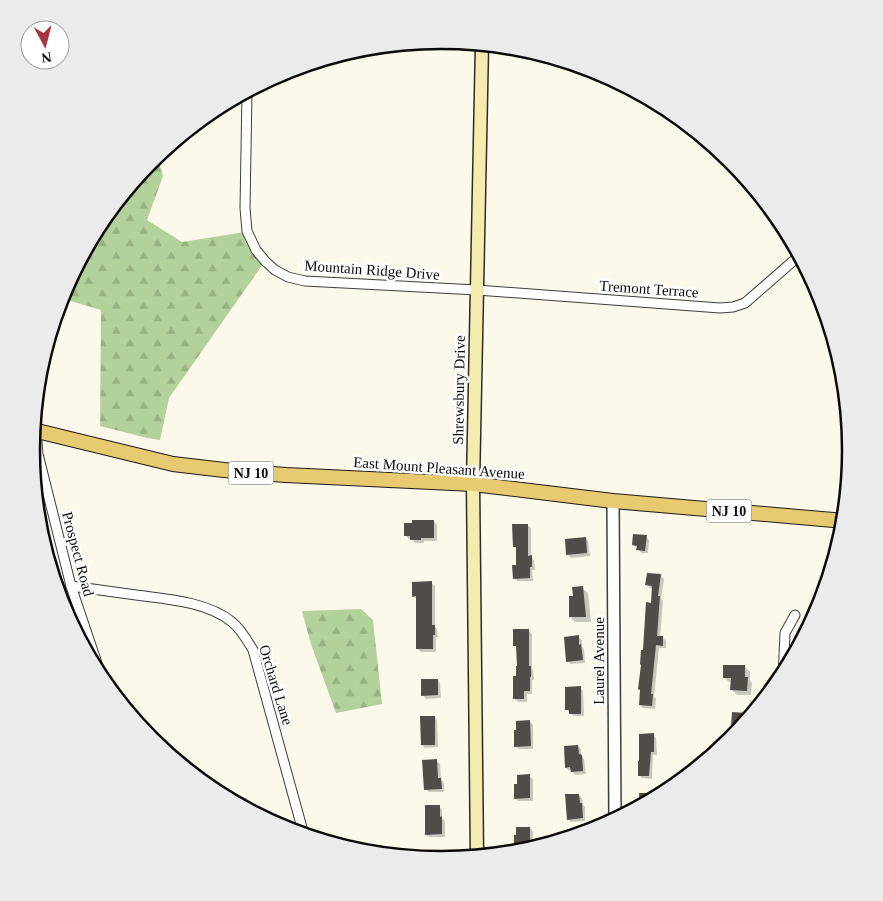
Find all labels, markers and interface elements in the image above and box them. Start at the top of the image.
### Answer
north arrow [20,20,70,70]
text: N [41,49,52,65]
street label: Mountain Ridge Drive [304,257,441,283]
street label: Tremont Terrace [599,278,699,300]
street label: Shrewsbury Drive [450,335,468,445]
street label: East Mount Pleasant Avenue [353,454,526,482]
road number: NJ 10 [228,462,274,484]
road number: NJ 10 [706,500,752,522]
street label: Prospect Road [59,510,97,599]
street label: Laurel Avenue [591,617,607,705]
street label: Orchard Lane [256,643,296,727]

